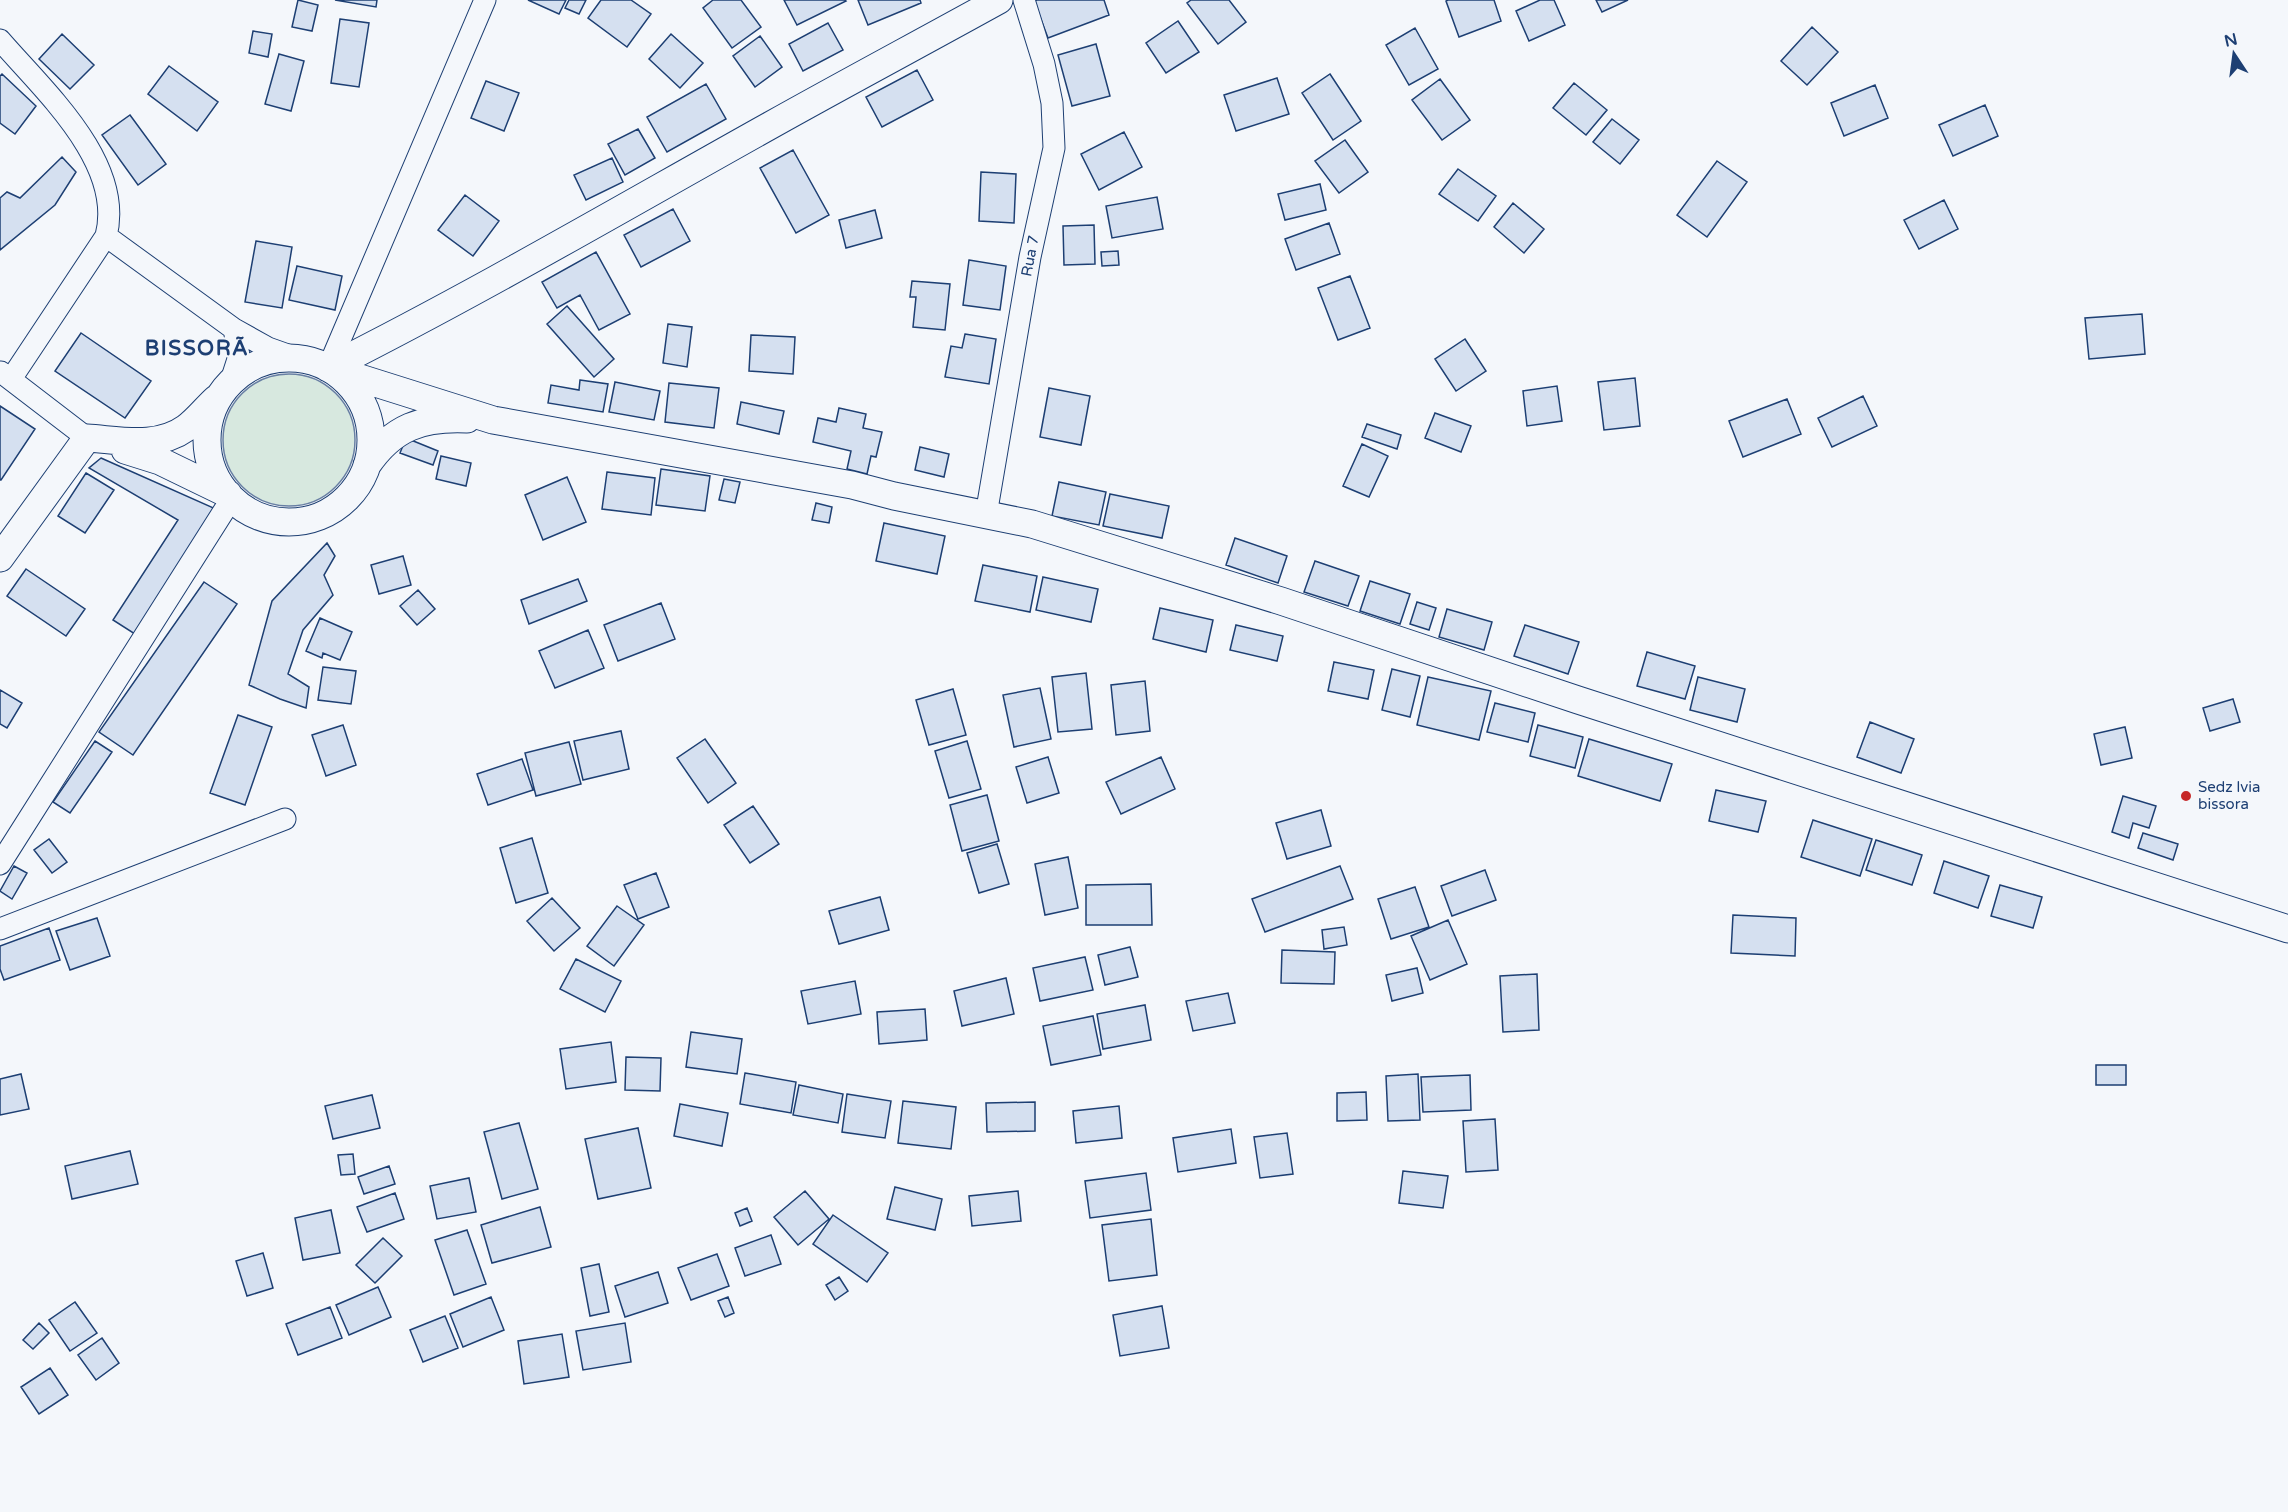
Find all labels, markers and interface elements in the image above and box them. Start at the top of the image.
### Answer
north arrow [2204,24,2264,84]
text: N [2222,29,2239,52]
street label: Rua 7 [1017,234,1043,278]
district label: BISSORÃ [145,336,249,361]
place label: Sedz lvia bissora [2198,778,2260,813]
marker: Sedz lvia bissora [2179,789,2193,803]

